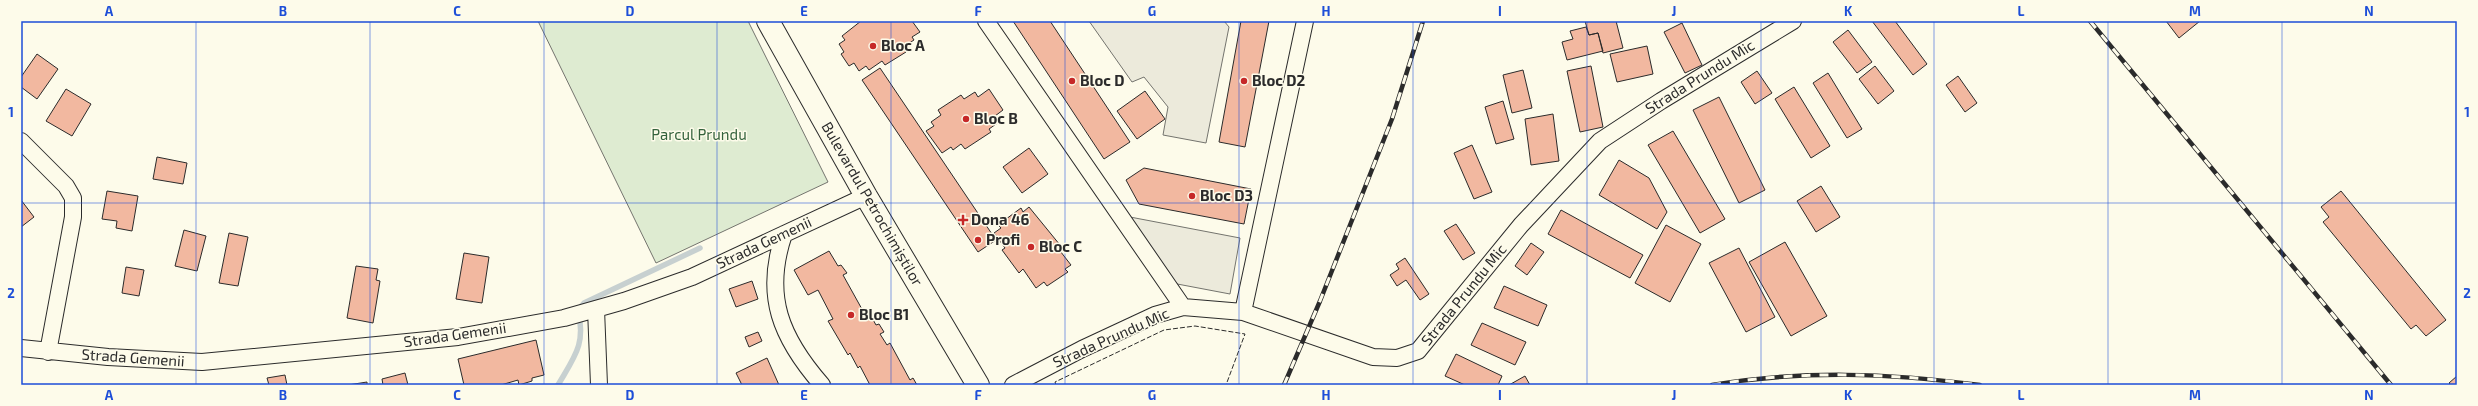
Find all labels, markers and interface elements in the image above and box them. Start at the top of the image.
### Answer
text: A [105,3,114,19]
text: B [279,3,287,19]
text: C [453,3,461,19]
text: D [626,3,635,19]
text: E [800,3,808,19]
text: F [974,3,982,19]
text: G [1148,3,1156,19]
text: H [1322,3,1331,19]
text: I [1498,3,1502,19]
text: J [1672,3,1676,19]
text: K [1844,3,1853,19]
text: L [2018,3,2025,19]
text: M [2189,3,2201,19]
text: N [2364,3,2374,19]
street label: Strada Prundu Mic [1642,35,1757,117]
place label: Bloc A [881,36,925,54]
marker: Bloc A [868,41,878,51]
place label: Bloc D [1080,71,1125,89]
place label: Bloc D2 [1252,71,1305,89]
marker: Bloc D [1067,76,1077,86]
marker: Bloc D2 [1239,76,1249,86]
text: 1 [8,104,14,120]
text: 1 [2464,104,2470,120]
place label: Bloc B [974,109,1018,127]
marker: Bloc B [961,114,971,124]
street label: Bulevardul Petrochimiștilor [817,118,927,290]
park label: Parcul Prundu [651,125,747,143]
place label: Bloc D3 [1200,186,1253,204]
marker: Bloc D3 [1187,191,1197,201]
place label: Dona 46 [971,210,1029,228]
street label: Strada Gemenii [713,212,814,272]
marker: Dona 46 [958,215,968,225]
place label: Profi [986,230,1020,248]
marker: Profi [973,235,983,245]
place label: Bloc C [1039,237,1082,255]
street label: Strada Prundu Mic [1417,240,1510,349]
marker: Bloc C [1026,242,1036,252]
text: 2 [7,285,15,301]
text: 2 [2463,285,2471,301]
street label: Strada Prundu Mic [1050,303,1171,371]
place label: Bloc B1 [859,305,909,323]
marker: Bloc B1 [846,310,856,320]
street label: Strada Gemenii [402,318,507,350]
street label: Strada Gemenii [81,344,185,370]
text: A [105,387,114,403]
text: B [279,387,287,403]
text: C [453,387,461,403]
text: D [626,387,635,403]
text: E [800,387,808,403]
text: F [974,387,982,403]
text: G [1148,387,1156,403]
text: H [1322,387,1331,403]
text: I [1498,387,1502,403]
text: J [1672,387,1676,403]
text: K [1844,387,1853,403]
text: L [2018,387,2025,403]
text: M [2189,387,2201,403]
text: N [2364,387,2374,403]

